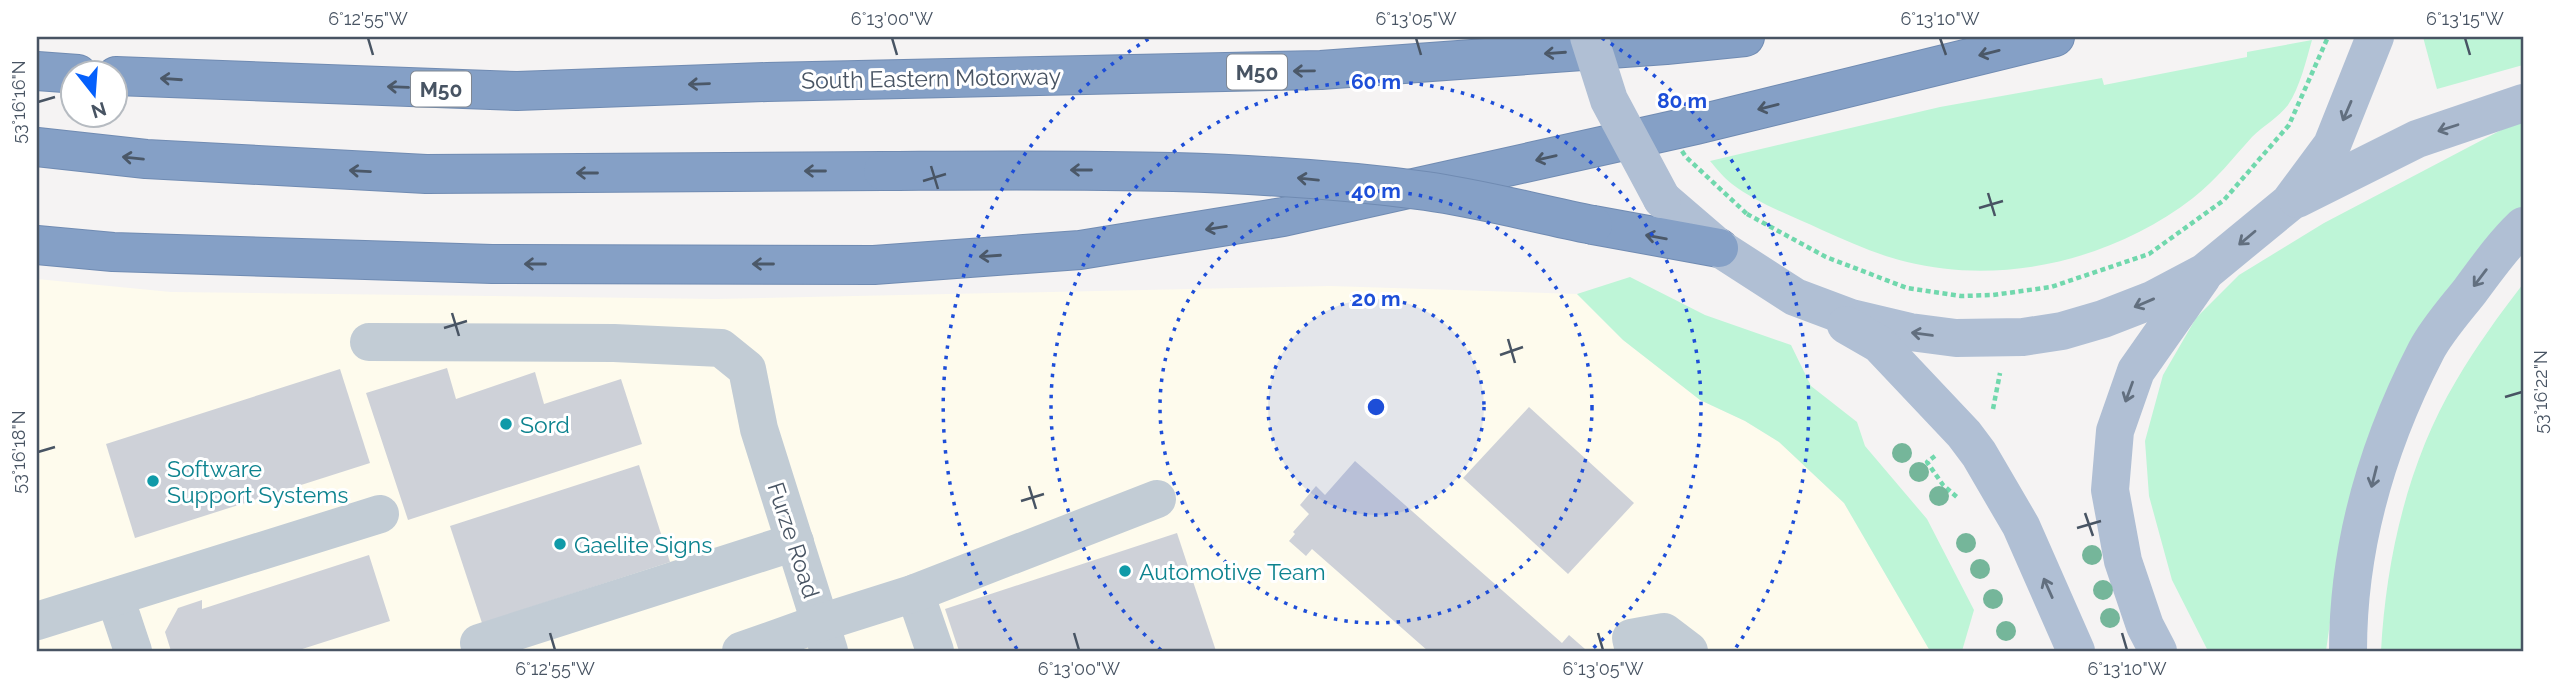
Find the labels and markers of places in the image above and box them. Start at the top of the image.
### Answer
centre of rings [1364,395,1388,419]
place label: Sord [520,411,570,438]
marker: Sord [498,416,514,432]
place label: Software Support Systems [167,455,348,508]
marker: Software Support Systems [145,473,161,489]
place label: Gaelite Signs [574,531,712,558]
marker: Gaelite Signs [552,536,568,552]
place label: Automotive Team [1139,558,1326,585]
marker: Automotive Team [1117,563,1133,579]

